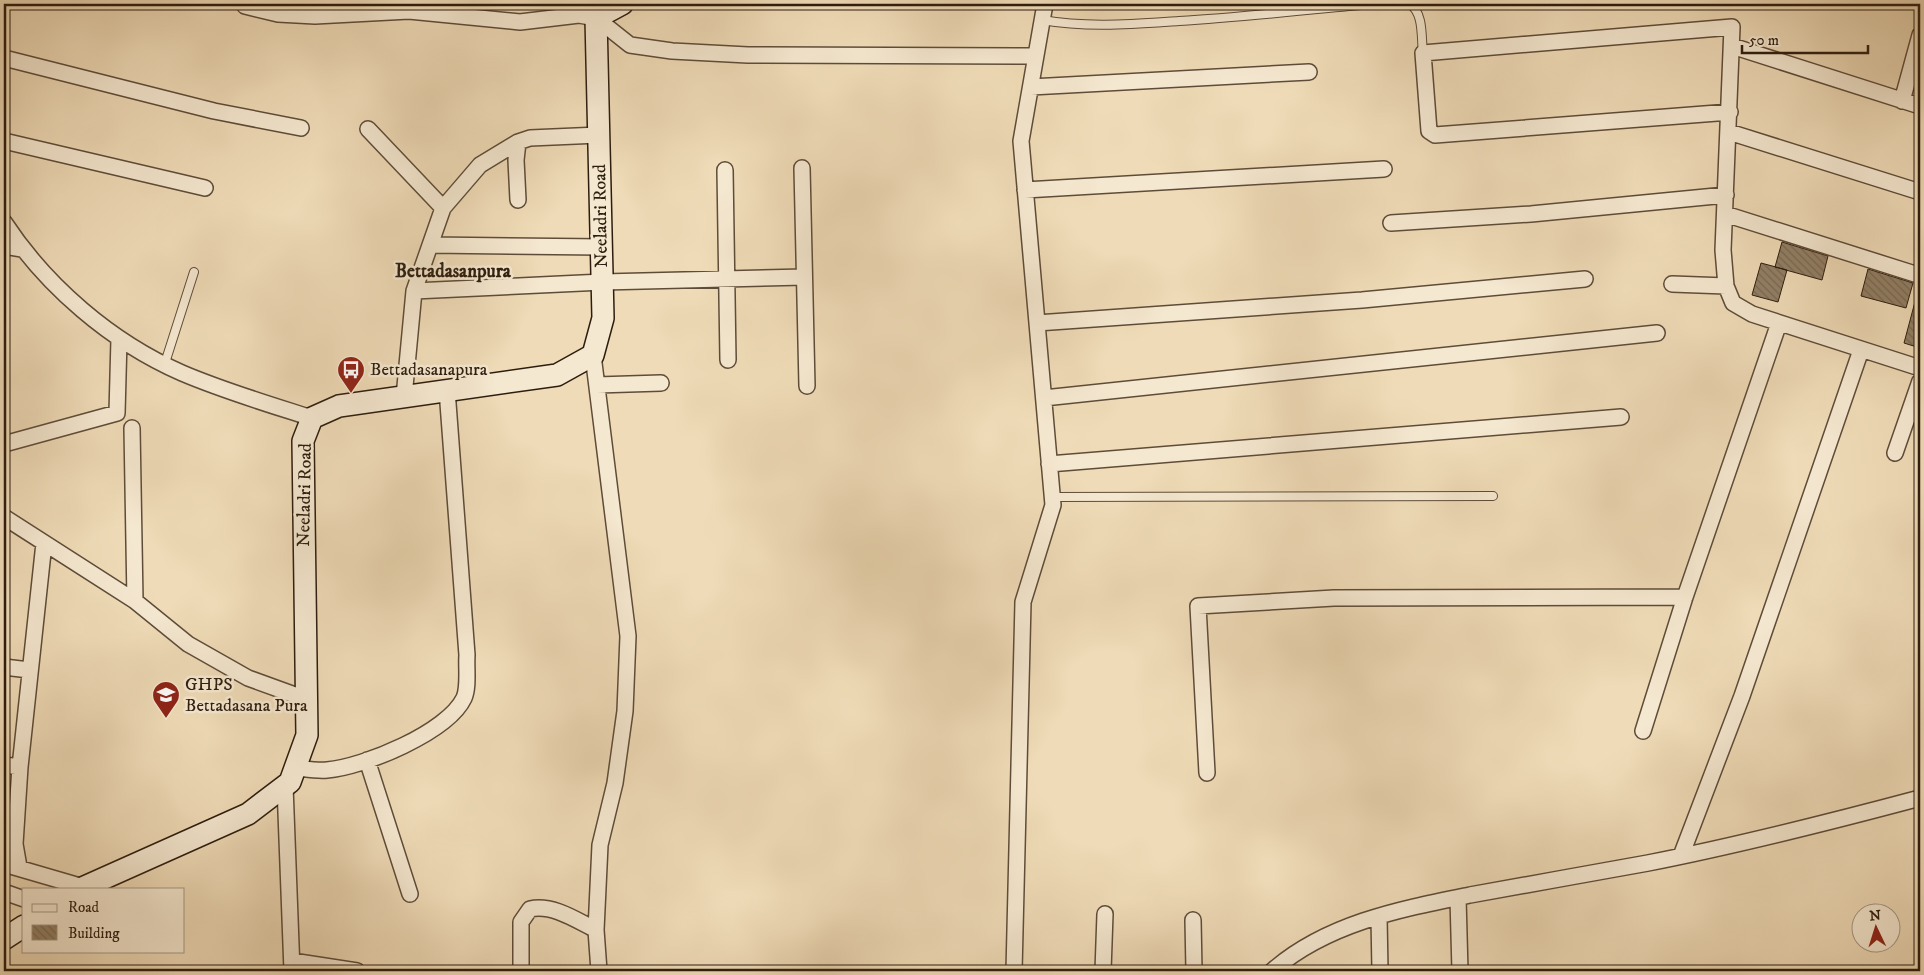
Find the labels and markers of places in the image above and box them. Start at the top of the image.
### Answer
bus stop icon: Bettadasanapura [336,355,366,394]
place label: Bettadasanapura [370,359,488,381]
place label: GHPS Bettadasana Pura [185,674,308,717]
school or university icon: GHPS Bettadasana Pura [151,680,181,719]

